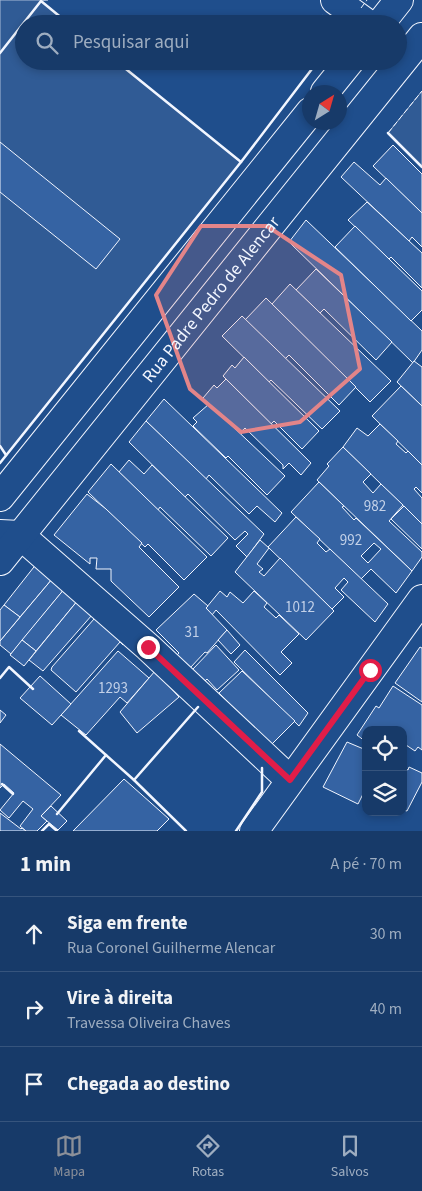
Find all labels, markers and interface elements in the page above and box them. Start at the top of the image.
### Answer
search box [15,15,407,70]
icon: search [33,29,61,57]
text: Pesquisar aqui [73,29,189,56]
north arrow [302,85,347,130]
street label: Rua Padre Pedro de Alencar [136,210,286,388]
house number: 982 [364,496,386,517]
house number: 992 [340,530,362,551]
house number: 1012 [285,597,315,618]
house number: 31 [185,622,199,643]
route end [137,636,160,659]
route start [359,659,382,682]
house number: 1293 [98,678,128,699]
map controls [362,726,407,816]
button: locate [362,726,407,771]
button: layers [362,771,407,816]
text: 1 min [20,849,71,879]
text: A pé · 70 m [331,853,402,875]
text: Siga em frente [67,910,188,937]
icon: ahead [20,920,48,948]
text: 30 m [370,923,402,945]
text: Rua Coronel Guilherme Alencar [67,937,275,959]
text: Vire à direita [67,985,173,1012]
icon: right [20,995,48,1023]
text: 40 m [370,998,402,1020]
text: Travessa Oliveira Chaves [67,1012,230,1034]
icon: arrive [20,1070,48,1098]
text: Chegada ao destino [67,1071,230,1098]
tab: Mapa [53,1132,85,1182]
tab: Rotas [192,1132,224,1182]
tab: Salvos [331,1132,369,1182]

